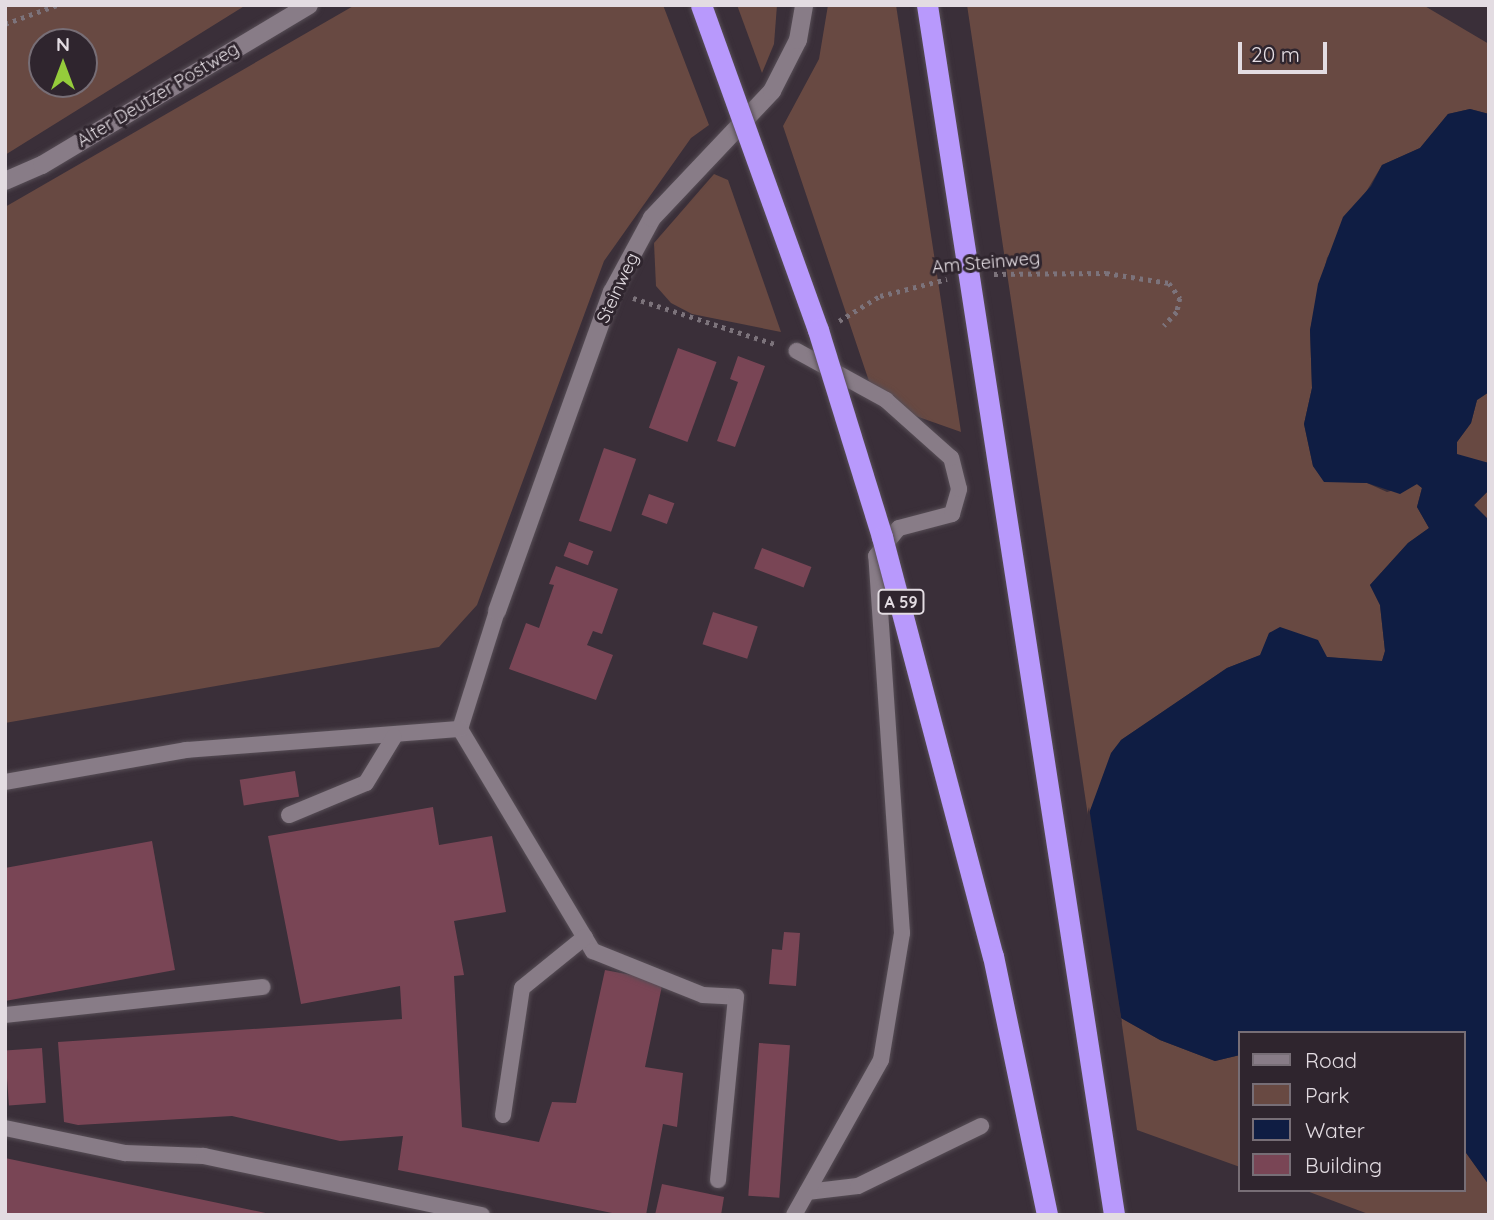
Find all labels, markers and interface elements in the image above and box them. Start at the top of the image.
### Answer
north arrow [28,28,98,98]
scale bar [1242,28,1331,72]
text: N [56,32,70,56]
street label: Alter Deutzer Postweg [73,38,243,152]
text: 20 m [1251,41,1300,67]
street label: Am Steinweg [931,248,1041,278]
street label: Steinweg [592,249,644,327]
road number: A 59 [876,590,926,614]
legend [1238,1031,1466,1192]
text: Road [1305,1047,1357,1073]
text: Park [1305,1082,1349,1108]
text: Water [1305,1117,1365,1143]
text: Building [1305,1152,1382,1178]

